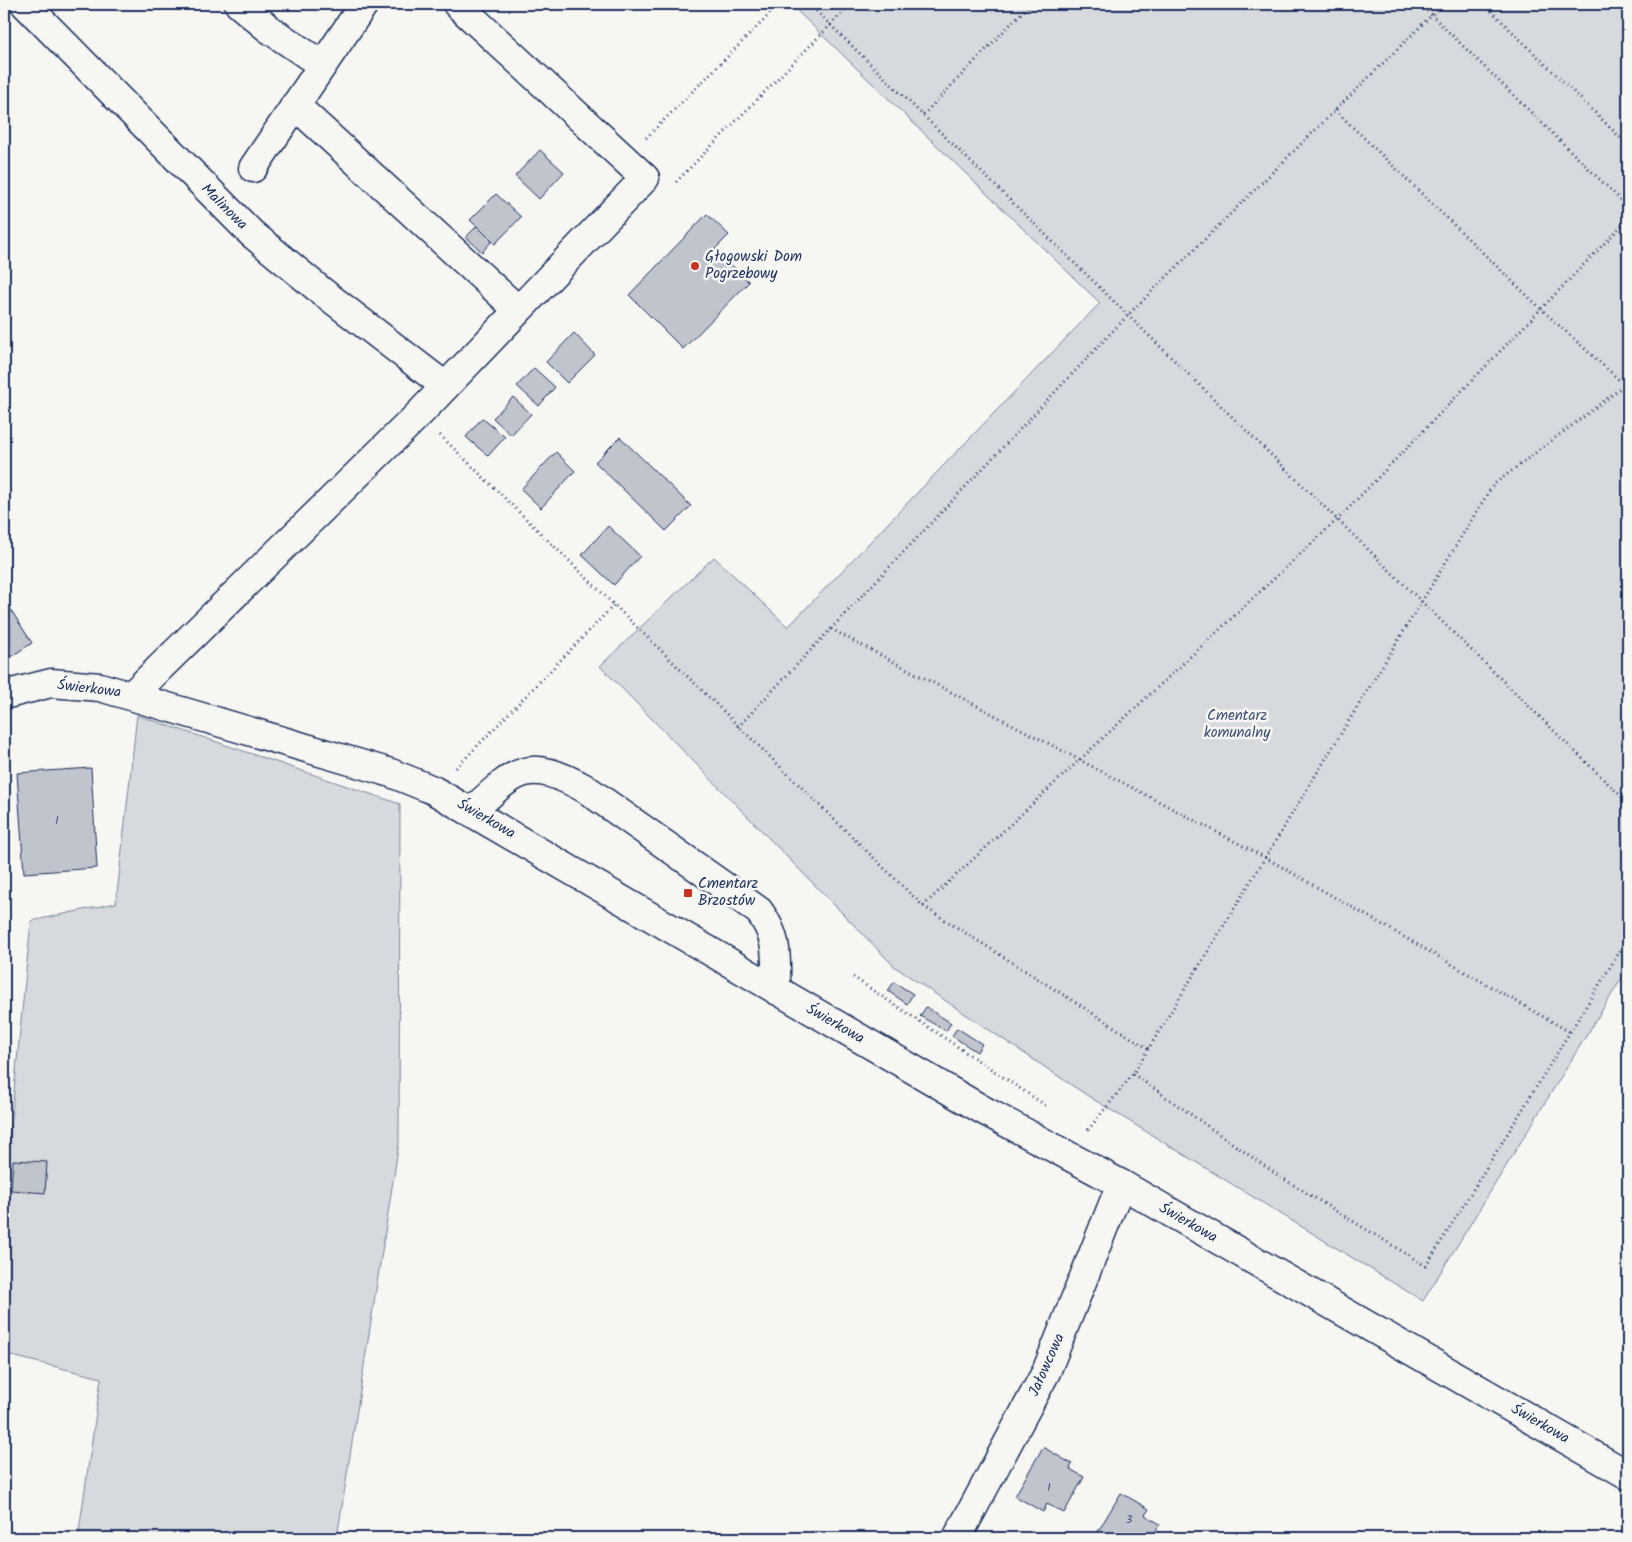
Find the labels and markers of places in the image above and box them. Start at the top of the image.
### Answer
place label: Głogowski Dom Pogrzebowy [705,245,802,286]
marker: Głogowski Dom Pogrzebowy [689,260,701,272]
place label: Cmentarz Brzostów [698,872,758,913]
marker: Cmentarz Brzostów [682,887,694,899]

